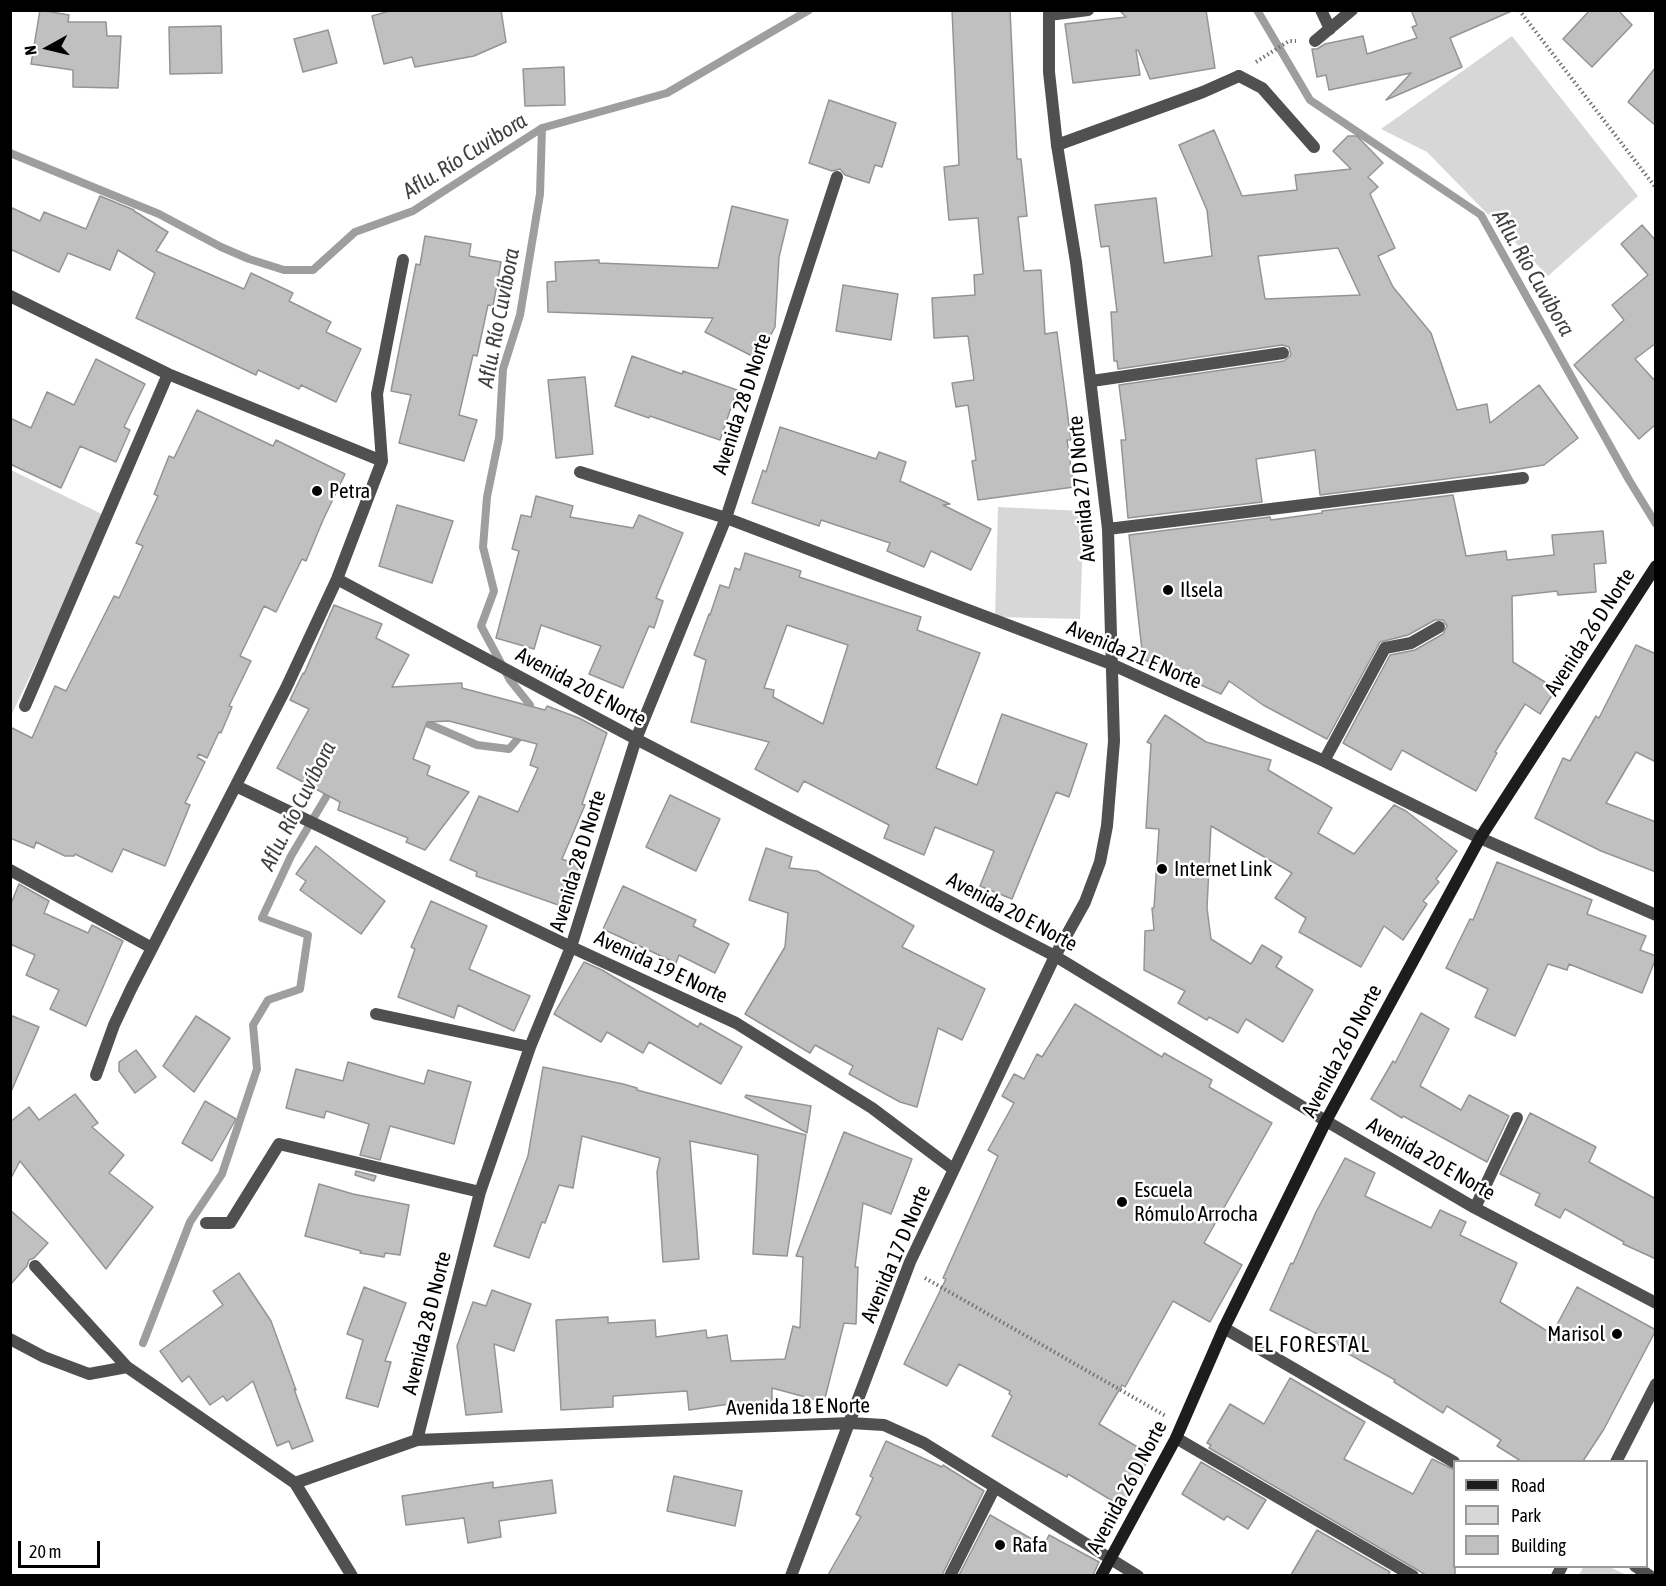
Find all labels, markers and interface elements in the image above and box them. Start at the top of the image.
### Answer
north arrow [18,18,78,78]
text: N [21,45,40,56]
water label: Aflu. Río Cuvibora [398,107,532,205]
water label: Aflu. Río Cuvibora [1486,205,1580,341]
water label: Aflu. Río Cuvíbora [473,246,525,390]
street label: Avenida 28 D Norte [707,330,777,478]
street label: Avenida 27 D Norte [1063,415,1101,563]
place label: Petra [329,478,370,504]
marker: Petra [310,484,324,498]
street label: Avenida 26 D Norte [1539,564,1641,700]
place label: Ilsela [1180,577,1223,603]
marker: Ilsela [1161,583,1175,597]
street label: Avenida 21 E Norte [1063,615,1205,695]
street label: Avenida 20 E Norte [512,642,650,732]
water label: Aflu. Río Cuvíbora [254,737,342,875]
street label: Avenida 28 D Norte [544,787,612,935]
place label: Internet Link [1174,856,1272,882]
marker: Internet Link [1155,862,1169,876]
street label: Avenida 20 E Norte [943,867,1081,957]
street label: Avenida 19 E Norte [590,925,732,1009]
street label: Avenida 26 D Norte [1296,980,1388,1122]
street label: Avenida 20 E Norte [1362,1112,1500,1206]
place label: Escuela Rómulo Arrocha [1134,1177,1258,1227]
street label: Avenida 17 D Norte [856,1182,936,1326]
marker: Escuela Rómulo Arrocha [1115,1195,1129,1209]
street label: Avenida 28 D Norte [397,1249,457,1397]
place label: Marisol [1547,1321,1605,1347]
marker: Marisol [1610,1327,1624,1341]
district label: EL FORESTAL [1254,1332,1370,1358]
street label: Avenida 18 E Norte [726,1393,870,1421]
street label: Avenida 26 D Norte [1081,1416,1173,1558]
legend [1453,1460,1648,1568]
text: Road [1511,1475,1545,1496]
text: Park [1511,1505,1541,1526]
scale bar [21,1529,104,1567]
place label: Rafa [1012,1532,1048,1558]
text: Building [1511,1535,1566,1556]
marker: Rafa [993,1538,1007,1552]
text: 20 m [29,1541,61,1562]

